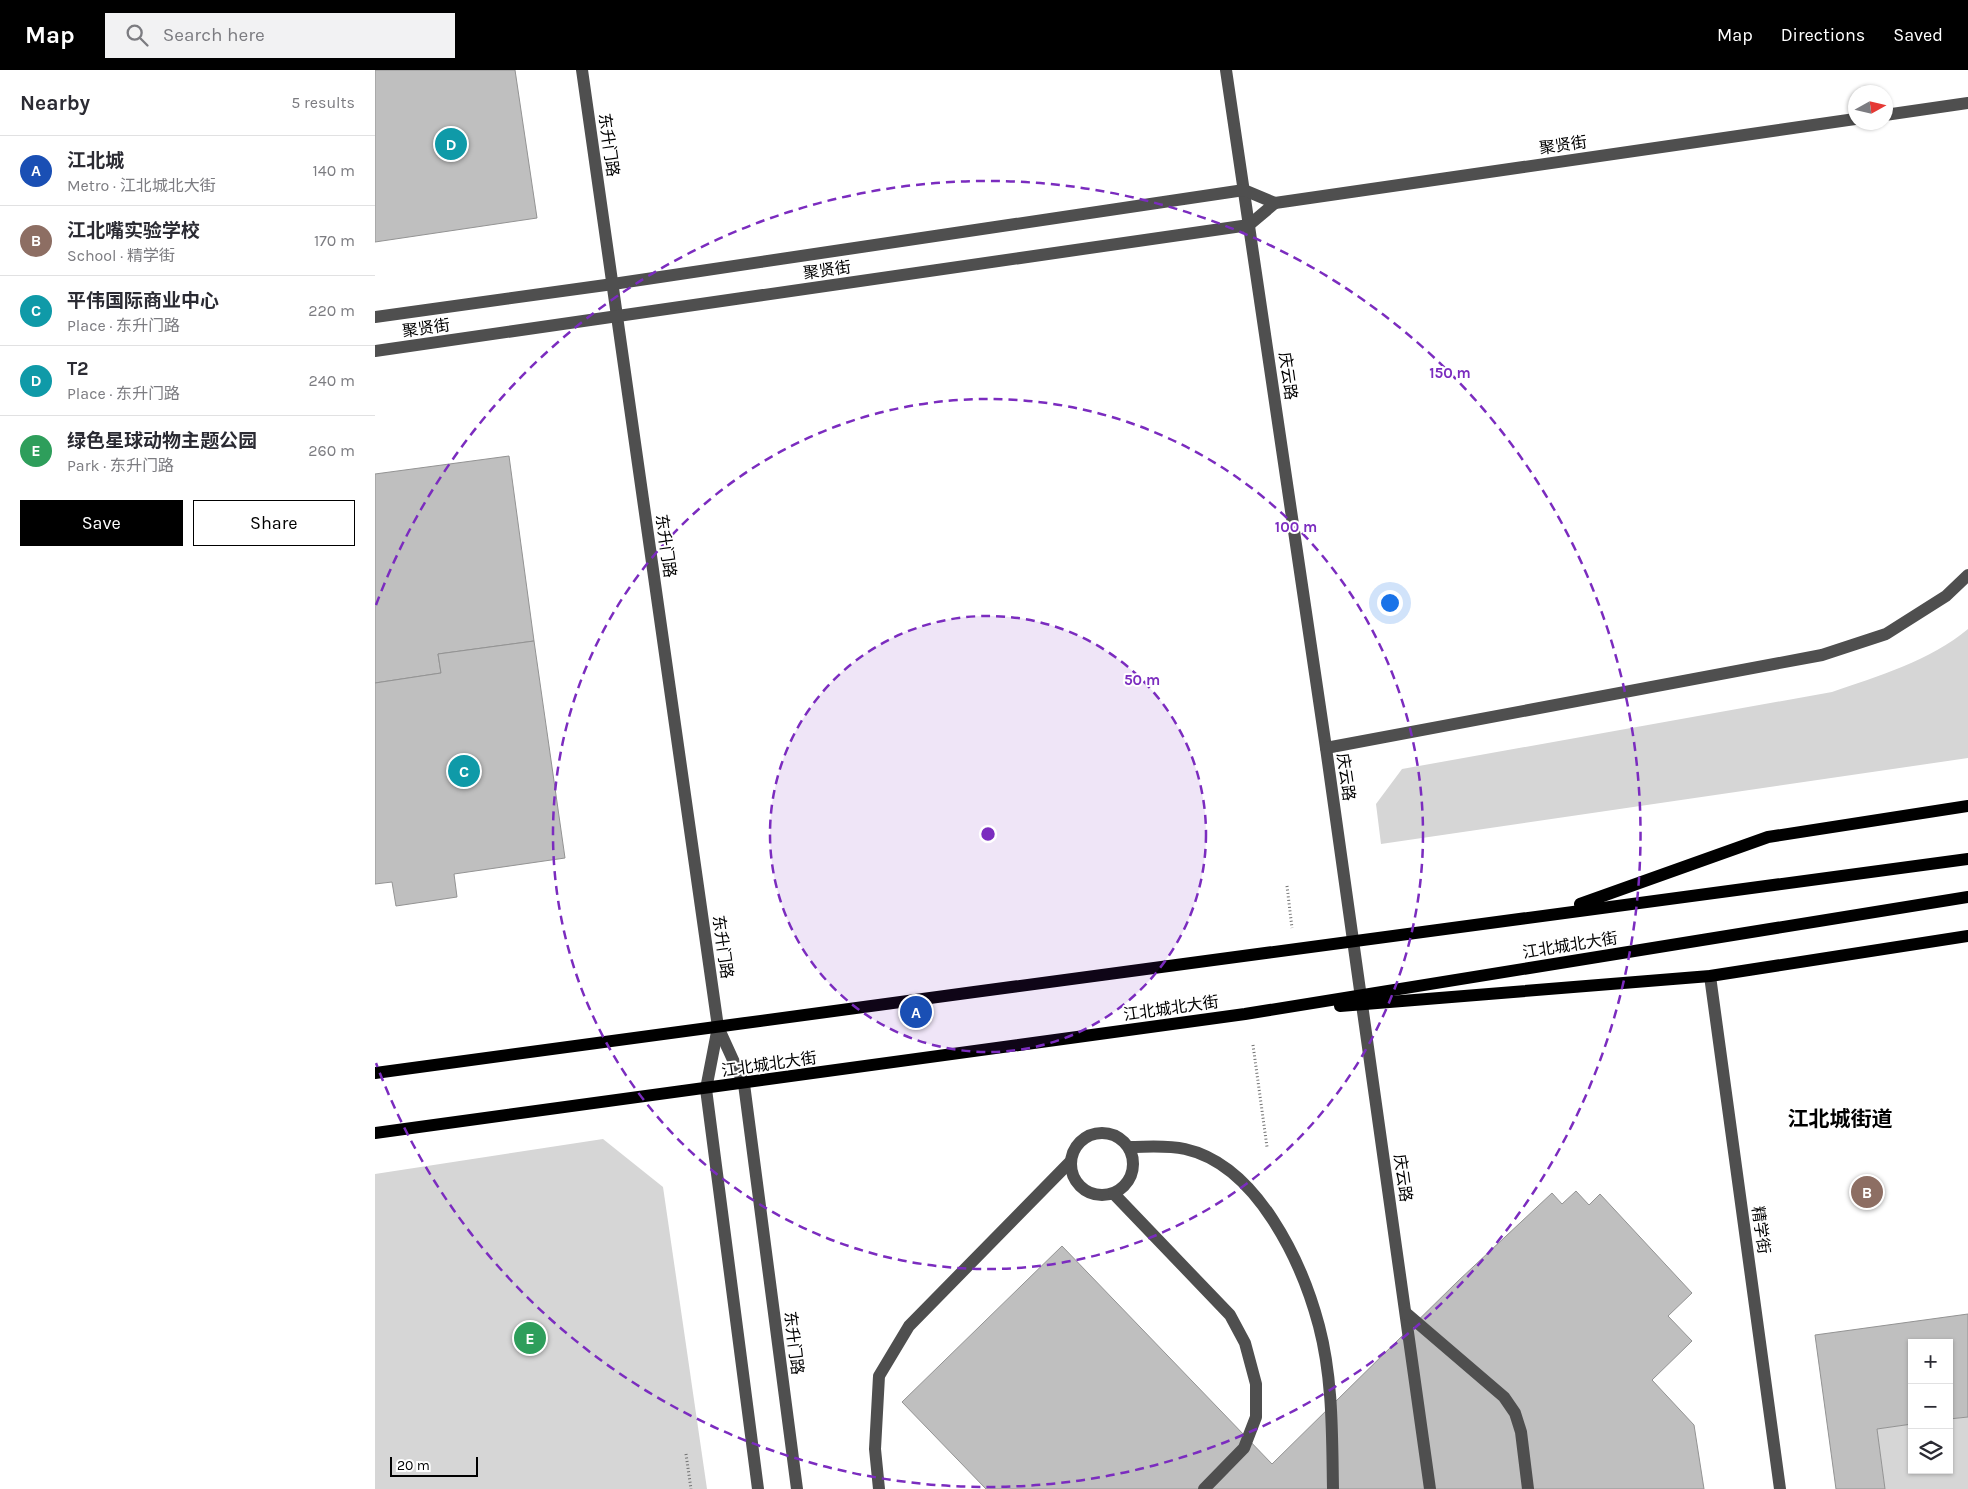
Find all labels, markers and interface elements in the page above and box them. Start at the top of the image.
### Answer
search box [105,13,455,58]
text: Map [25,21,75,49]
icon: search [123,21,151,49]
text: Search here [163,24,265,46]
text: Map [1717,24,1753,46]
text: Directions [1781,24,1865,46]
text: Saved [1893,24,1943,46]
north arrow [1848,85,1893,130]
text: Nearby [20,91,90,115]
text: 5 results [291,93,355,112]
street label: 东升门路 [595,112,623,178]
pin: D [435,125,467,163]
street label: 聚贤街 [1538,132,1588,158]
text: 江北城 [67,150,124,172]
text: A [31,161,41,180]
text: 140 m [313,161,355,180]
text: Metro · 江北城北大街 [67,176,216,195]
text: 江北嘴实验学校 [67,220,200,242]
text: B [31,231,41,250]
text: 170 m [314,231,355,250]
text: School · 精学街 [67,246,175,265]
street label: 聚贤街 [802,257,852,283]
text: 平伟国际商业中心 [67,290,219,312]
text: C [31,301,41,320]
text: 220 m [308,301,355,320]
street label: 聚贤街 [401,315,451,341]
text: Place · 东升门路 [67,316,180,335]
street label: 庆云路 [1275,351,1301,401]
text: T2 [67,358,89,380]
text: 150 m [1429,364,1471,382]
text: D [31,371,41,390]
text: 240 m [309,371,355,390]
text: Place · 东升门路 [67,384,180,403]
text: 绿色星球动物主题公园 [67,430,257,452]
text: E [31,441,41,460]
text: 260 m [308,441,355,460]
text: Park · 东升门路 [67,456,174,475]
button: Save [20,500,183,546]
button: Share [193,500,355,546]
street label: 东升门路 [652,513,680,579]
text: 100 m [1275,518,1317,536]
your location [1377,590,1403,616]
text: 50 m [1124,671,1160,689]
pin: C [448,752,480,790]
street label: 庆云路 [1333,752,1359,802]
centre of rings [979,825,997,843]
street label: 东升门路 [709,914,737,980]
street label: 江北城北大街 [1521,928,1619,962]
street label: 江北城北大街 [1122,992,1220,1024]
pin: A [900,993,932,1031]
street label: 江北城北大街 [720,1048,818,1080]
district label: 江北城街道 [1788,1107,1893,1131]
street label: 庆云路 [1390,1153,1416,1203]
pin: B [1851,1173,1883,1211]
street label: 精学街 [1748,1205,1774,1255]
street label: 东升门路 [781,1310,807,1376]
pin: E [514,1319,546,1357]
map controls [1908,1339,1953,1474]
button: + [1908,1339,1953,1384]
button: − [1908,1384,1953,1429]
button: layers [1908,1429,1953,1474]
scale bar [390,1454,477,1477]
text: 20 m [397,1457,430,1474]

